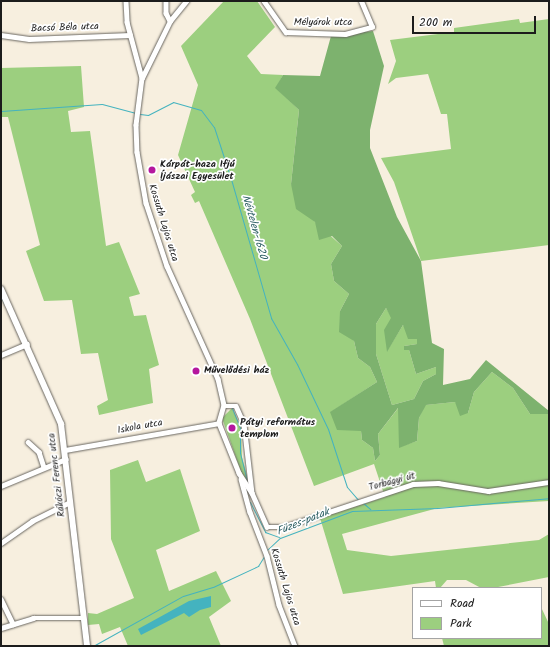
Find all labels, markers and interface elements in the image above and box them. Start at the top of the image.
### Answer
scale bar [414,8,538,34]
text: 200 m [419,13,452,32]
street label: Mélyárok utca [294,17,352,29]
street label: Bacsó Béla utca [31,21,99,35]
place label: Kárpát-haza Ifjú Íjászai Egyesület [160,158,235,182]
marker: Kárpát-haza Ifjú Íjászai Egyesület [147,165,157,175]
street label: Kossuth Lajos utca [146,183,180,263]
water label: Névtelen-1620 [239,193,269,261]
place label: Művelődési ház [204,365,269,377]
marker: Művelődési ház [191,366,201,376]
place label: Pátyi református templom [240,416,315,440]
street label: Iskola utca [117,417,163,437]
marker: Pátyi református templom [227,423,237,433]
street label: Rákóczi Ferenc utca [46,433,68,517]
street label: Torbágyi út [367,470,417,494]
water label: Füzes-patak [275,505,331,539]
street label: Kossuth Lajos utca [268,547,302,627]
legend [412,587,542,639]
text: Road [450,594,474,613]
text: Park [450,614,472,633]

